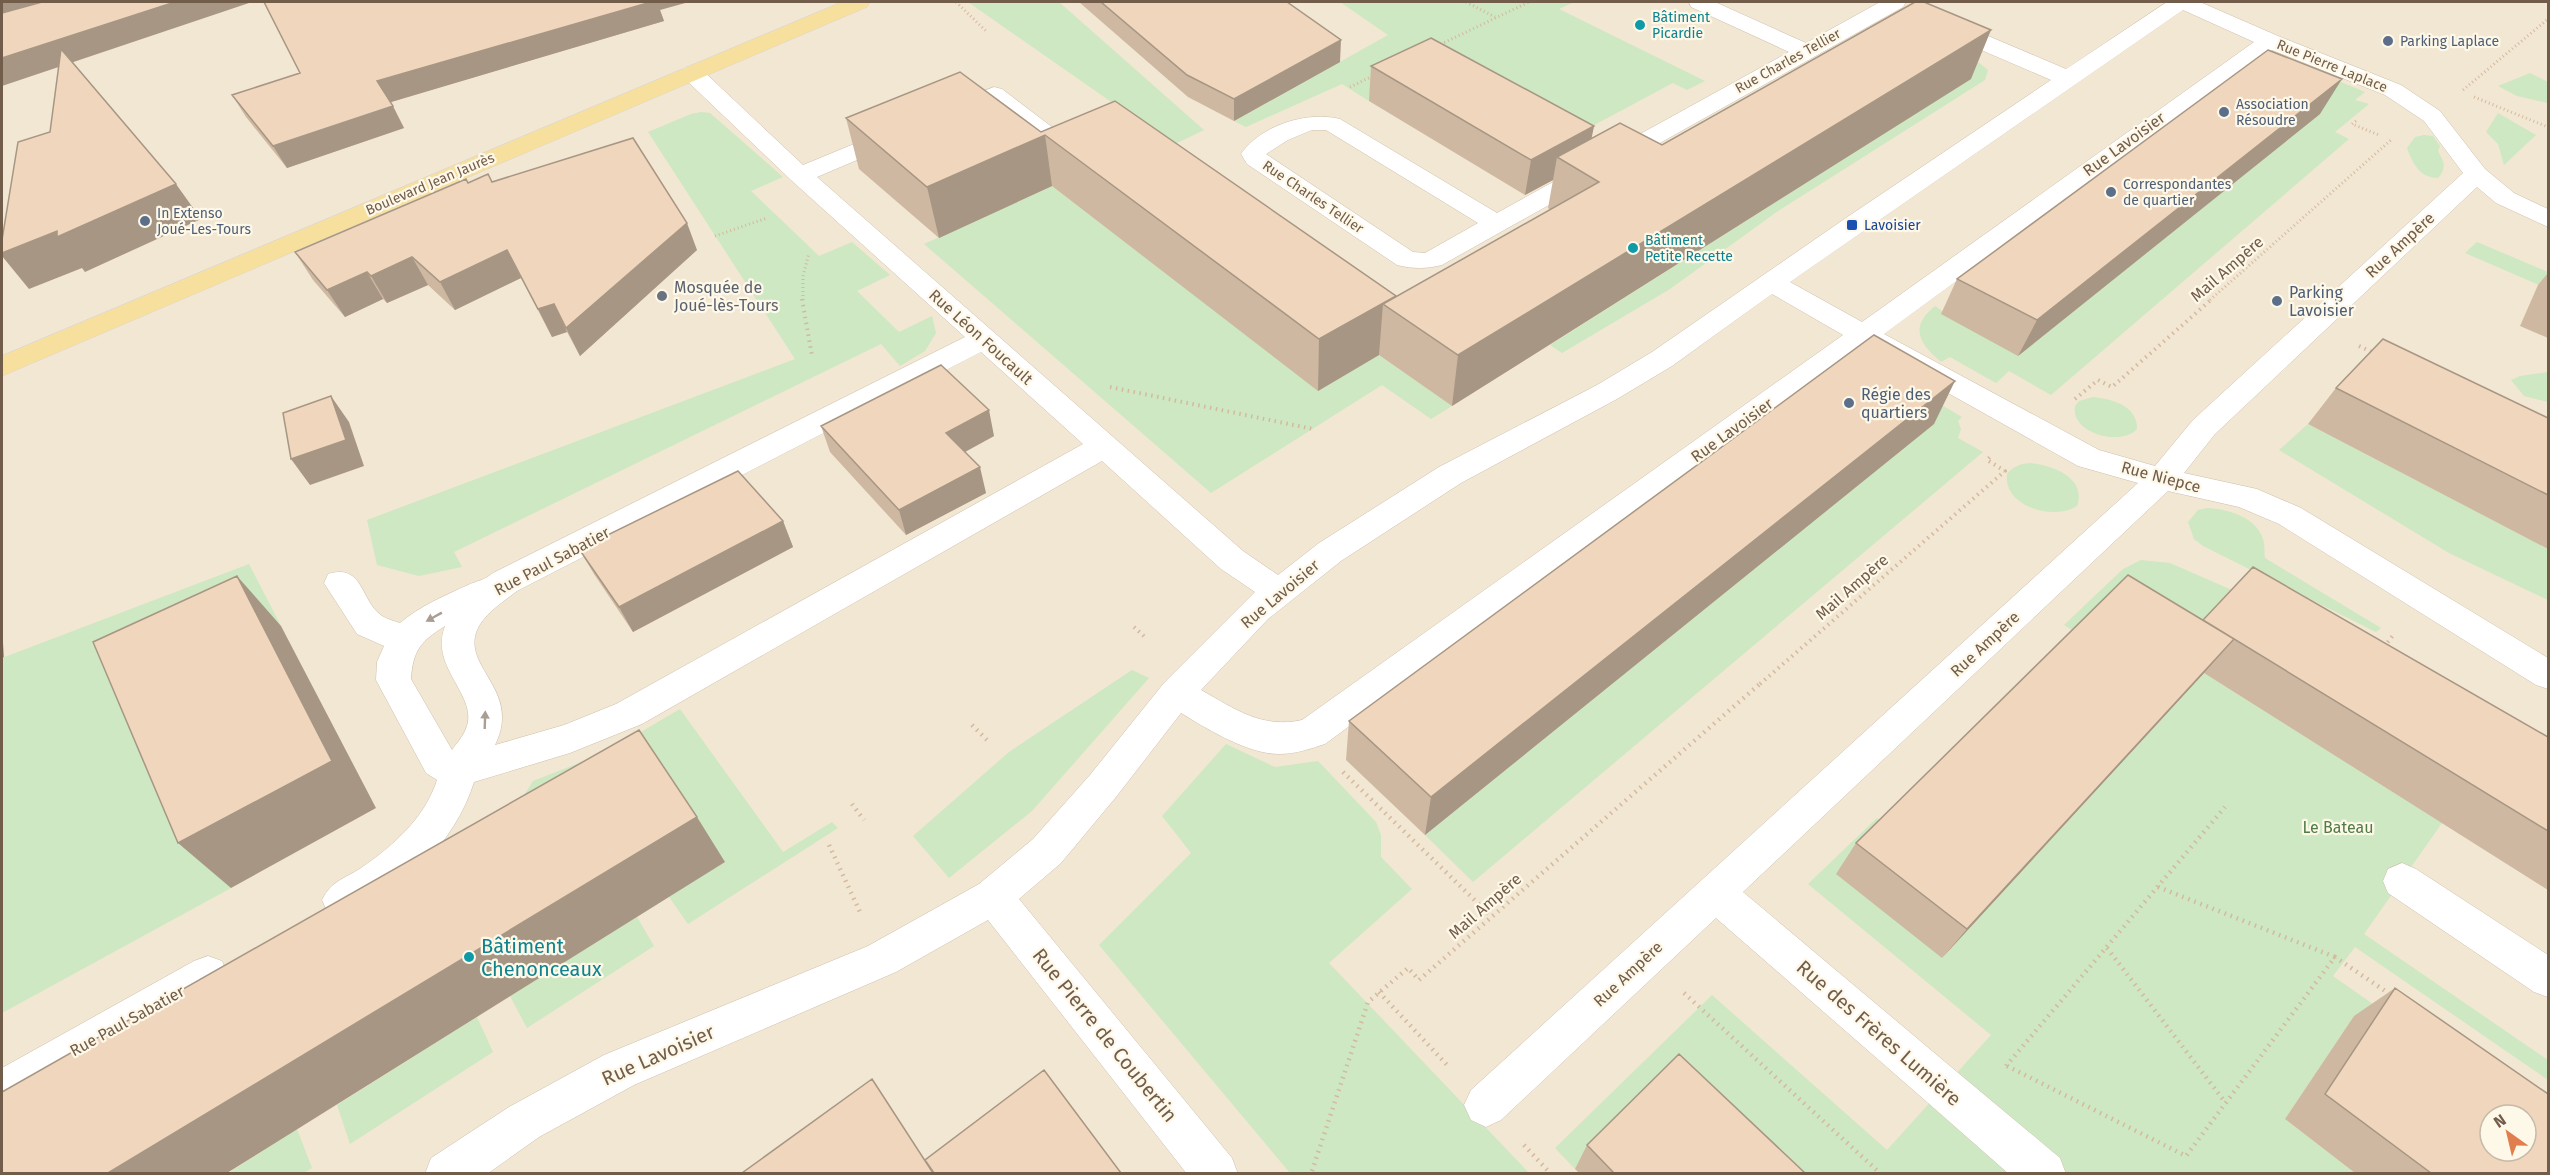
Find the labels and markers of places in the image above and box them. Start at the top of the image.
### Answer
place label: Bâtiment Picardie [1652,9,1711,42]
marker: Bâtiment Picardie [1633,18,1647,32]
place label: Parking Laplace [2400,33,2499,50]
marker: Parking Laplace [2381,34,2395,48]
place label: Association Résoudre [2236,96,2309,129]
marker: Association Résoudre [2217,105,2231,119]
place label: Correspondantes de quartier [2123,176,2232,209]
marker: Correspondantes de quartier [2104,185,2118,199]
place label: In Extenso Joué-Les-Tours [157,205,251,238]
marker: In Extenso Joué-Les-Tours [138,214,152,228]
place label: Lavoisier [1864,217,1921,234]
marker: Lavoisier [1845,218,1859,232]
place label: Bâtiment Petite Recette [1645,232,1733,265]
marker: Bâtiment Petite Recette [1626,241,1640,255]
place label: Mosquée de Joué-lès-Tours [674,278,778,315]
place label: Parking Lavoisier [2289,283,2355,320]
marker: Mosquée de Joué-lès-Tours [655,289,669,303]
marker: Parking Lavoisier [2270,294,2284,308]
place label: Régie des quartiers [1861,385,1931,422]
marker: Régie des quartiers [1842,396,1856,410]
place label: Bâtiment Chenonceaux [481,934,602,981]
marker: Bâtiment Chenonceaux [462,950,476,964]

